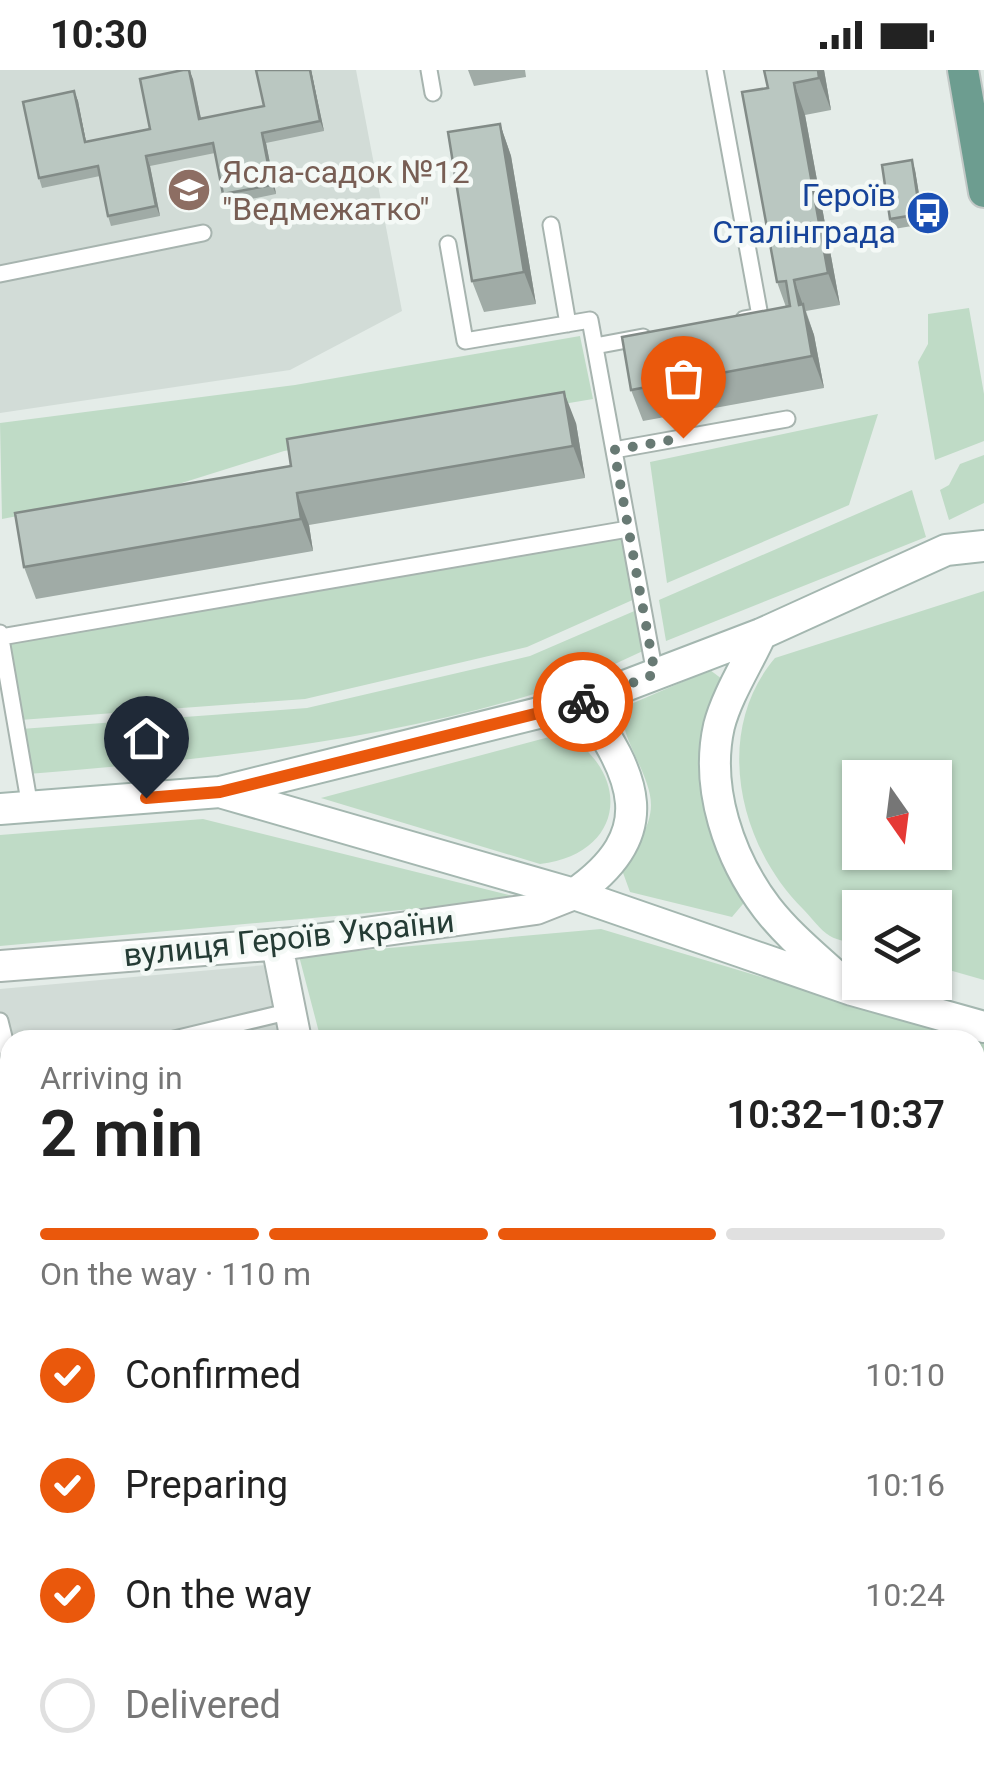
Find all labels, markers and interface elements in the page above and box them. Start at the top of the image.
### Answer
text: 10:30 [50,13,148,57]
place label: Ясла-садок №12 "Ведмежатко" [222,153,470,228]
school or university icon: Ясла-садок №12 "Ведмежатко" [166,167,212,213]
place label: Героїв Сталінграда [712,176,896,251]
bus stop icon: Героїв Сталінграда [905,190,951,236]
pin [641,336,726,439]
icon: bag [656,351,711,406]
courier [533,652,633,752]
icon: bike [556,675,611,730]
pin [104,696,189,799]
icon: home [119,711,174,766]
north arrow [842,760,952,870]
map controls [842,760,952,1000]
button: layers [842,890,952,1000]
street label: вулиця Героїв України [122,902,456,974]
text: Arriving in [40,1059,183,1097]
text: 10:32–10:37 [726,1093,945,1137]
text: 2 min [40,1096,203,1172]
text: On the way · 110 m [40,1255,311,1293]
icon: check [40,1348,95,1403]
text: Confirmed [125,1353,301,1397]
text: 10:10 [865,1356,945,1394]
icon: check [40,1458,95,1513]
text: Preparing [125,1463,288,1507]
text: 10:16 [865,1466,945,1504]
icon: check [40,1568,95,1623]
text: On the way [125,1573,311,1617]
text: 10:24 [865,1576,945,1614]
text: Delivered [125,1683,281,1727]

